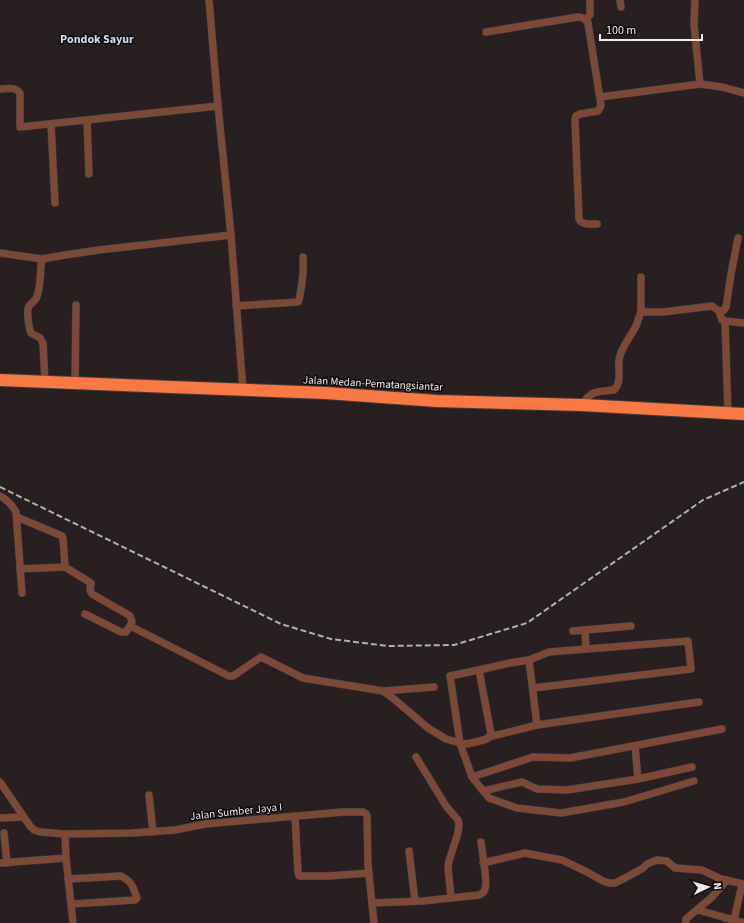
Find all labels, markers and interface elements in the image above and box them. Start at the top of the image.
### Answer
scale bar [600,16,702,42]
text: 100 m [606,22,636,39]
district label: Pondok Sayur [60,31,134,48]
street label: Jalan Medan-Pematangsiantar [303,372,444,395]
street label: Jalan Sumber Jaya I [189,799,283,824]
north arrow [688,867,728,907]
text: N [710,882,725,890]

